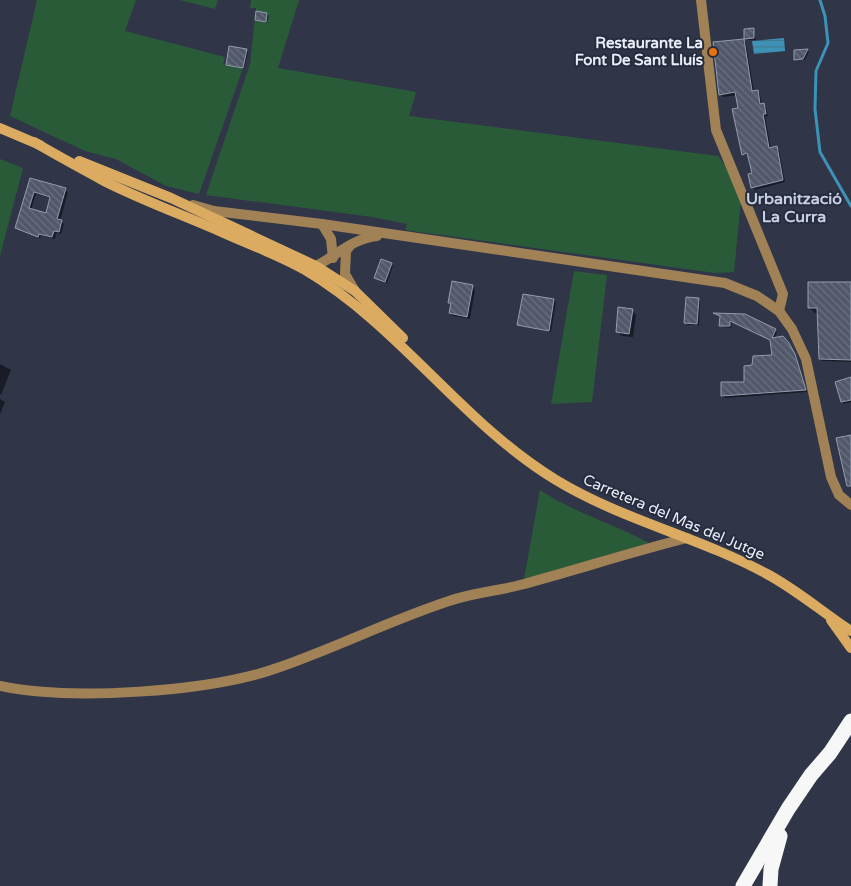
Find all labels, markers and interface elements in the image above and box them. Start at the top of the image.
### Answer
place label: Restaurante La Font De Sant Lluís [575,34,703,69]
marker: Restaurante La Font De Sant Lluís [707,46,719,58]
district label: Urbanització La Curra [746,189,842,227]
street label: Carretera del Mas del Jutge [580,470,768,564]

